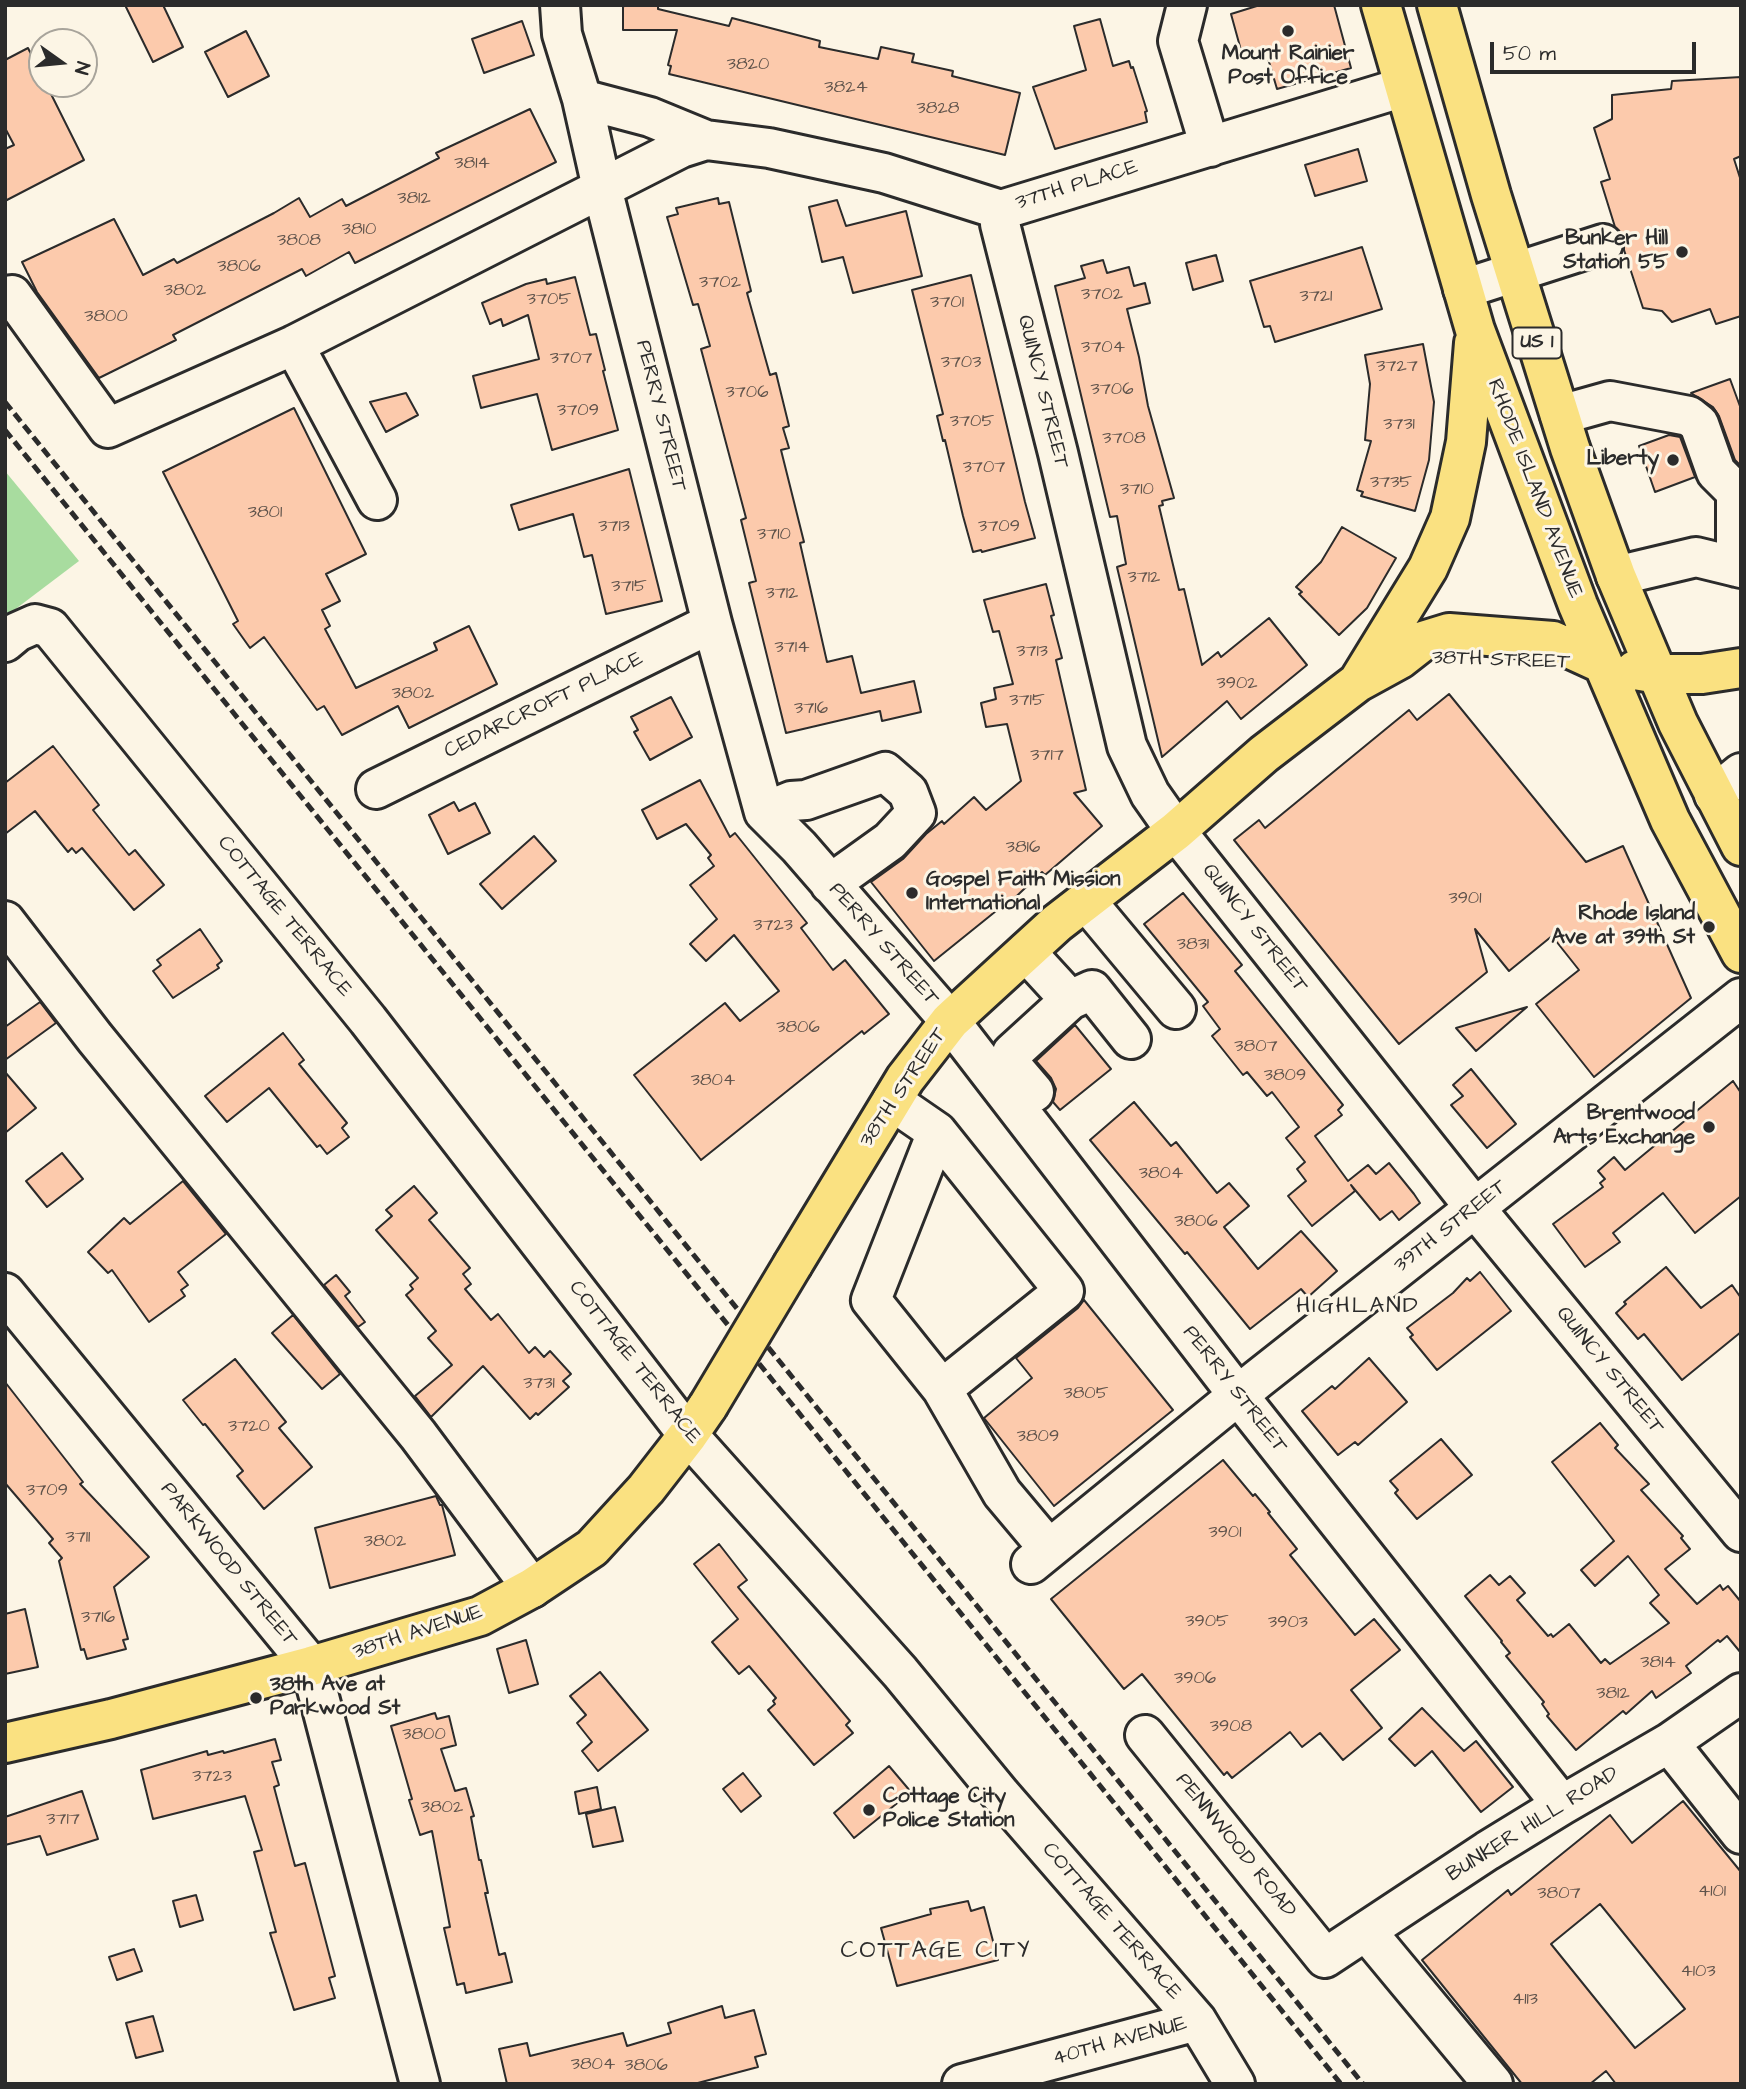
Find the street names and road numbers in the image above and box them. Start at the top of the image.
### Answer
street label: 37TH PLACE [1013,155,1141,217]
street label: QUINCY STREET [1011,313,1073,471]
road number: US 1 [1512,328,1562,358]
street label: PERRY STREET [629,338,691,494]
street label: RHODE ISLAND AVENUE [1481,376,1587,602]
street label: 38TH STREET [1432,646,1570,676]
street label: CEDARCROFT PLACE [441,647,647,765]
street label: COTTAGE TERRACE [211,831,357,1003]
street label: QUINCY STREET [1196,859,1312,999]
street label: PERRY STREET [823,878,943,1012]
street label: 38TH STREET [855,1024,953,1152]
street label: 39TH STREET [1390,1175,1512,1279]
street label: COTTAGE TERRACE [562,1276,706,1450]
street label: QUINCY STREET [1550,1302,1668,1440]
street label: PERRY STREET [1176,1321,1292,1459]
street label: PARKWOOD STREET [154,1478,302,1652]
street label: 38TH AVENUE [350,1600,486,1666]
street label: BUNKER HILL ROAD [1442,1762,1624,1888]
street label: PENNWOOD ROAD [1169,1769,1301,1923]
street label: COTTAGE TERRACE [1036,1838,1186,2006]
street label: 40TH AVENUE [1050,2012,1190,2072]

